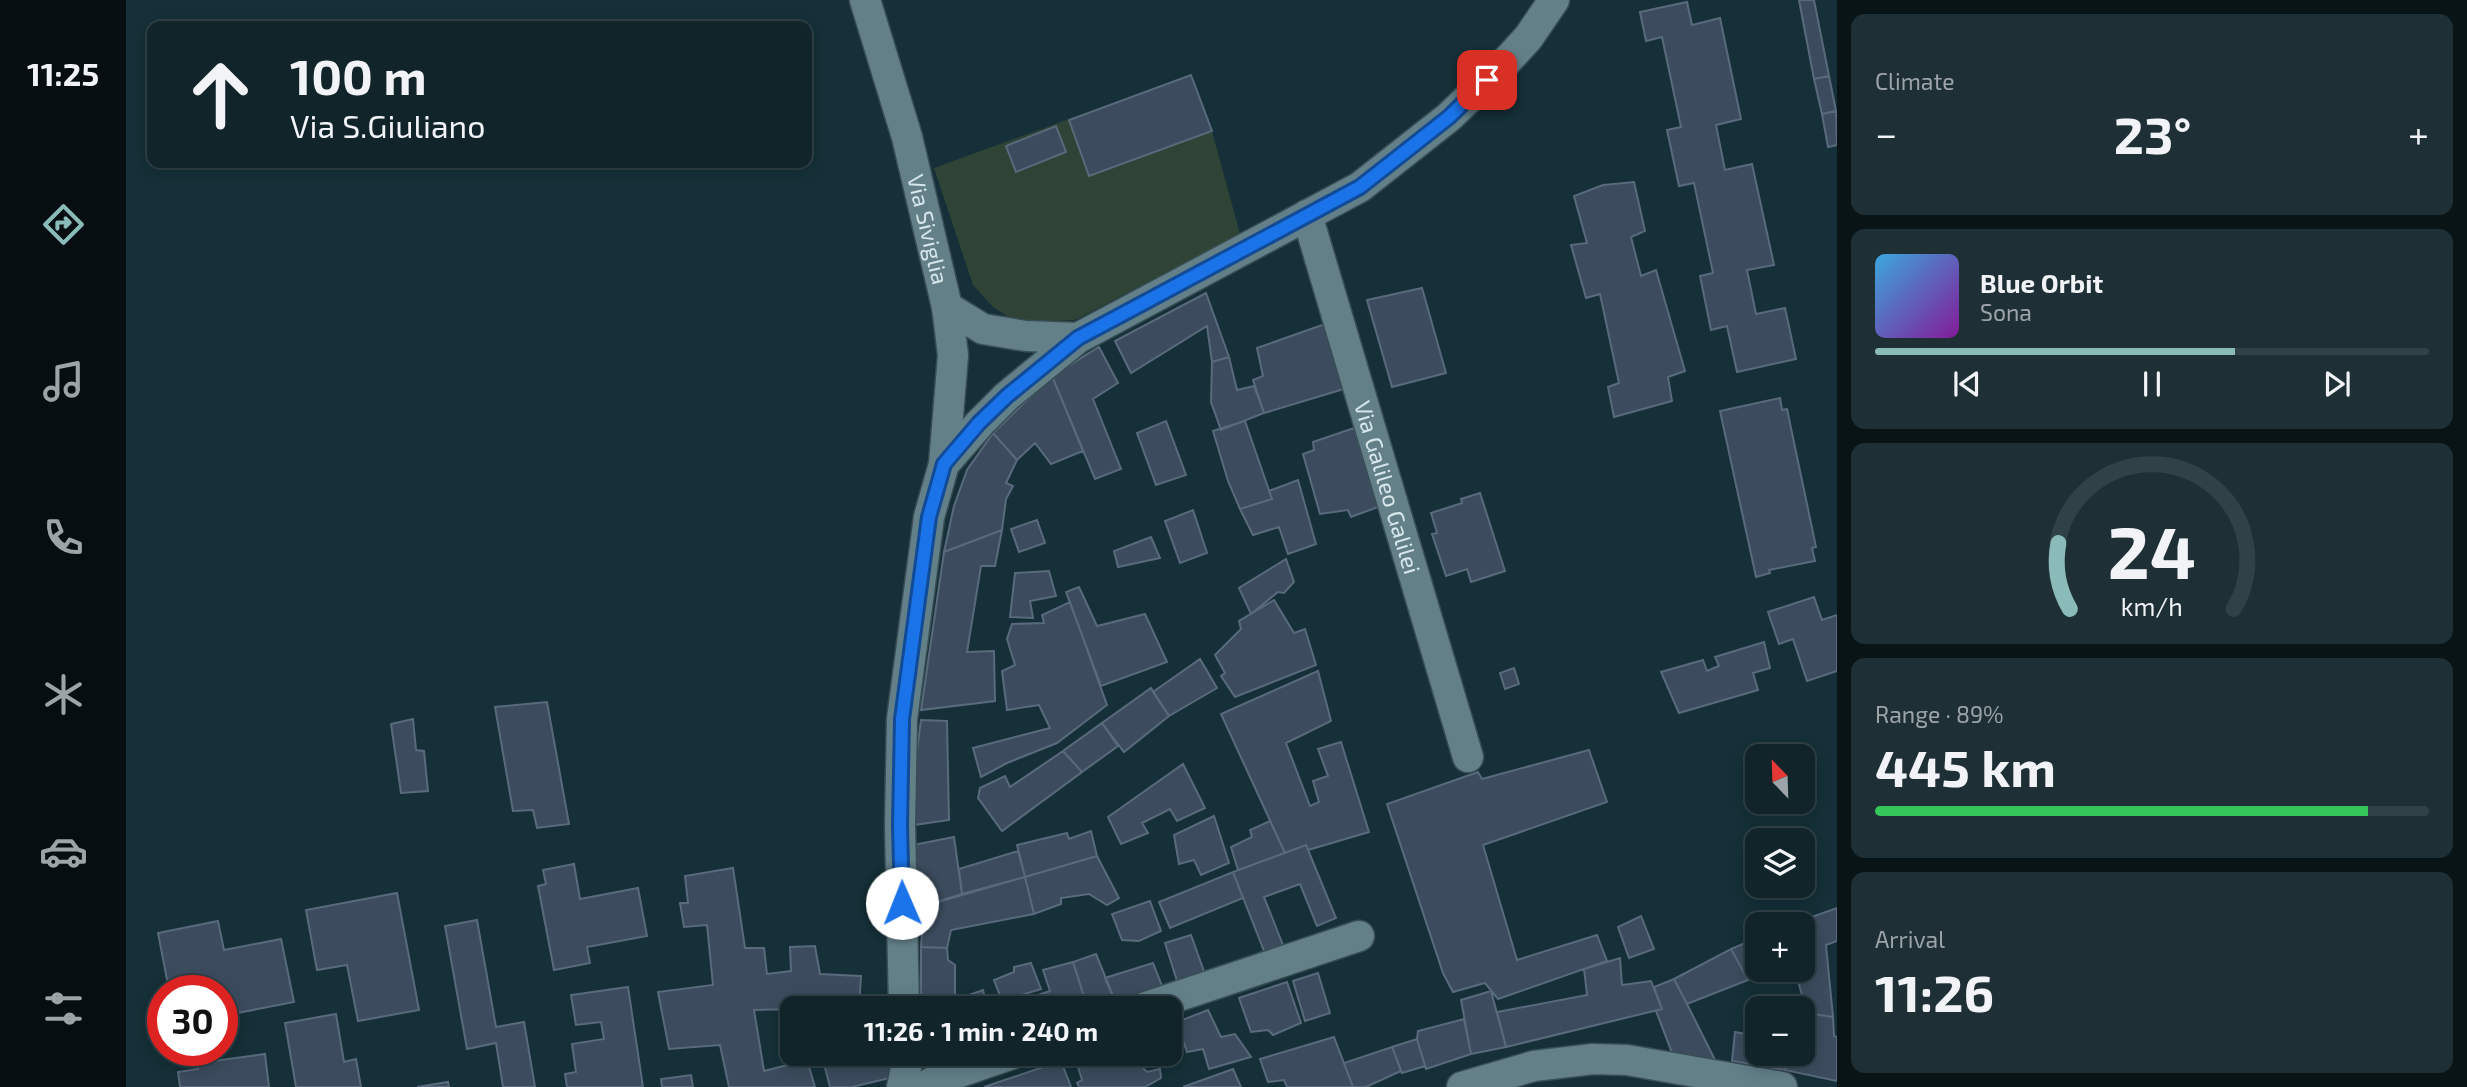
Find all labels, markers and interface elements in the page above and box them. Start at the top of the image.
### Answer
text: 100 m [290,46,427,105]
icon: ahead [175,49,266,140]
pin [1457,50,1517,110]
text: 11:25 [27,54,99,92]
icon: arrive [1468,61,1506,99]
text: Climate [1875,67,1955,95]
text: 23° [2114,102,2191,164]
text: Via S.Giuliano [290,106,485,144]
text: − [1875,110,1897,156]
text: + [2408,110,2429,156]
street label: Via Siviglia [902,171,955,287]
icon: directions [39,200,88,249]
text: Blue Orbit [1980,267,2103,298]
text: Sona [1980,298,2032,326]
icon: music [39,357,88,406]
icon: previous [1948,365,1986,403]
icon: pause [2133,365,2171,403]
icon: next [2318,365,2356,403]
street label: Via Galileo Galilei [1349,397,1427,577]
text: 24 [2108,507,2196,595]
icon: phone [39,513,88,562]
text: km/h [2121,591,2183,621]
icon: climate [39,670,88,719]
text: Range · 89% [1875,700,2004,728]
text: 445 km [1875,735,2056,797]
north arrow [1745,744,1815,814]
map controls [1745,744,1815,1066]
icon: car [39,827,88,876]
button: layers [1745,828,1815,898]
position arrow [865,866,939,940]
button: + [1745,912,1815,982]
text: Arrival [1875,925,1945,953]
text: 11:26 [1875,960,1994,1022]
speed limit sign: 30 [147,975,238,1066]
icon: filters [39,984,88,1033]
button: − [1745,996,1815,1066]
text: 11:26 · 1 min · 240 m [864,1015,1098,1046]

